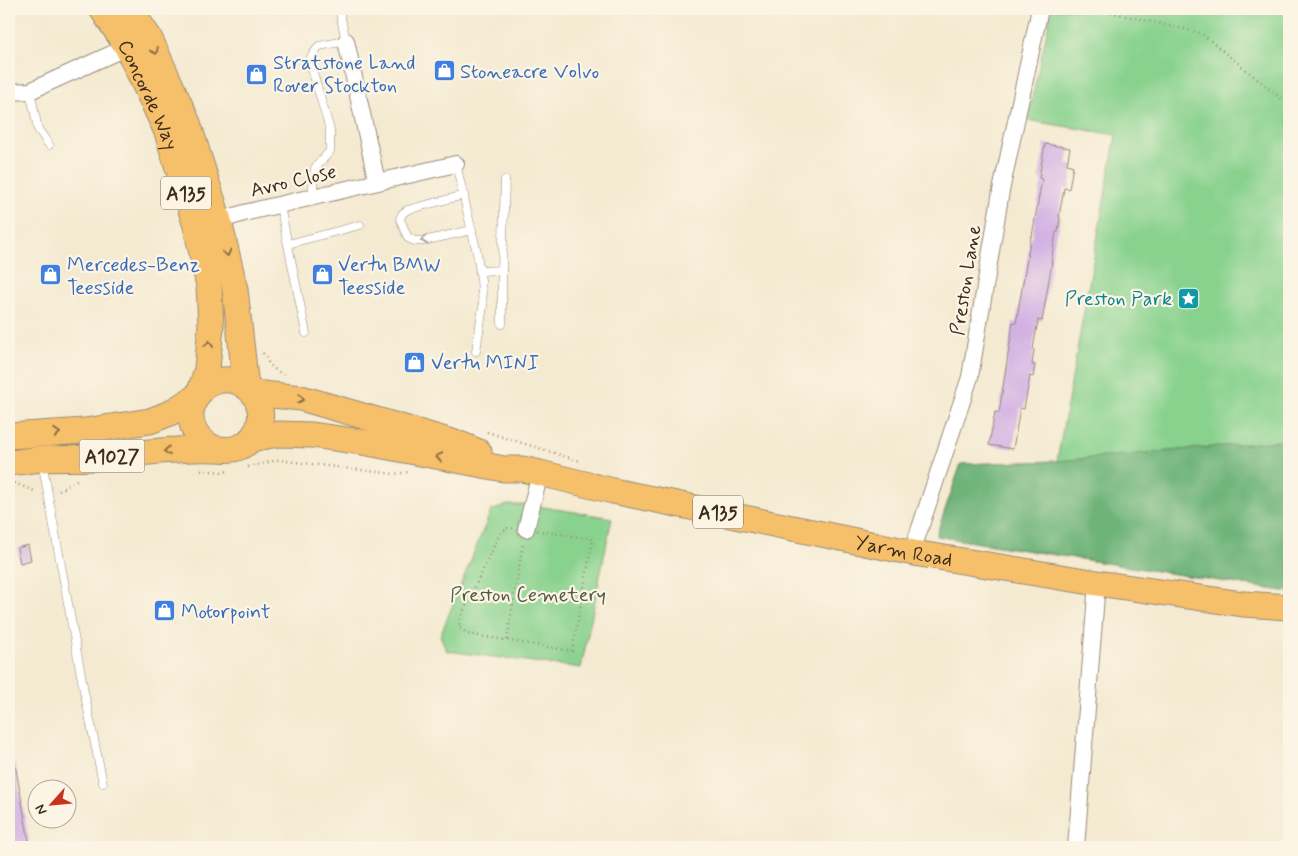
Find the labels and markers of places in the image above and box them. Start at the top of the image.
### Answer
place label: Stratstone Land Rover Stockton [273,50,416,100]
shop icon: Stoneacre Volvo [432,59,456,83]
place label: Stoneacre Volvo [460,59,599,86]
shop icon: Stratstone Land Rover Stockton [245,62,269,86]
place label: Mercedes-Benz Teesside [67,252,200,302]
place label: Vertu BMW Teesside [338,252,441,302]
shop icon: Mercedes-Benz Teesside [39,263,63,287]
shop icon: Vertu BMW Teesside [310,263,334,287]
place label: Preston Park [1065,286,1172,313]
place icon: Preston Park [1176,286,1200,310]
shop icon: Vertu MINI [403,350,427,374]
place label: Vertu MINI [431,350,539,377]
shop icon: Motorpoint [153,599,177,623]
place label: Motorpoint [181,599,270,626]

